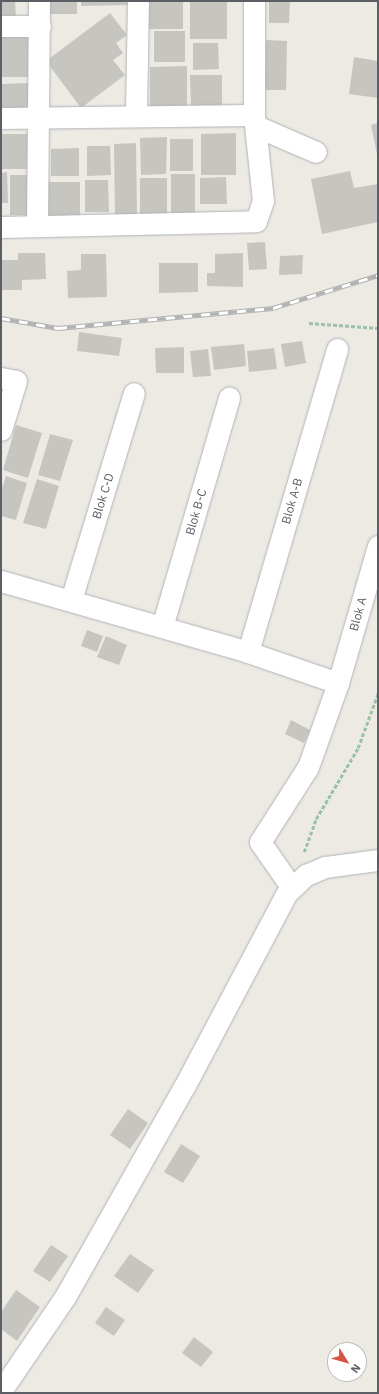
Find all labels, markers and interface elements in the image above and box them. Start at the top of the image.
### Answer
street label: Blok C-D [89,471,117,521]
street label: Blok A-B [279,476,305,526]
street label: Blok B-C [183,487,209,537]
street label: Blok A [346,595,370,633]
north arrow [327,1342,367,1382]
text: N [348,1361,364,1376]

